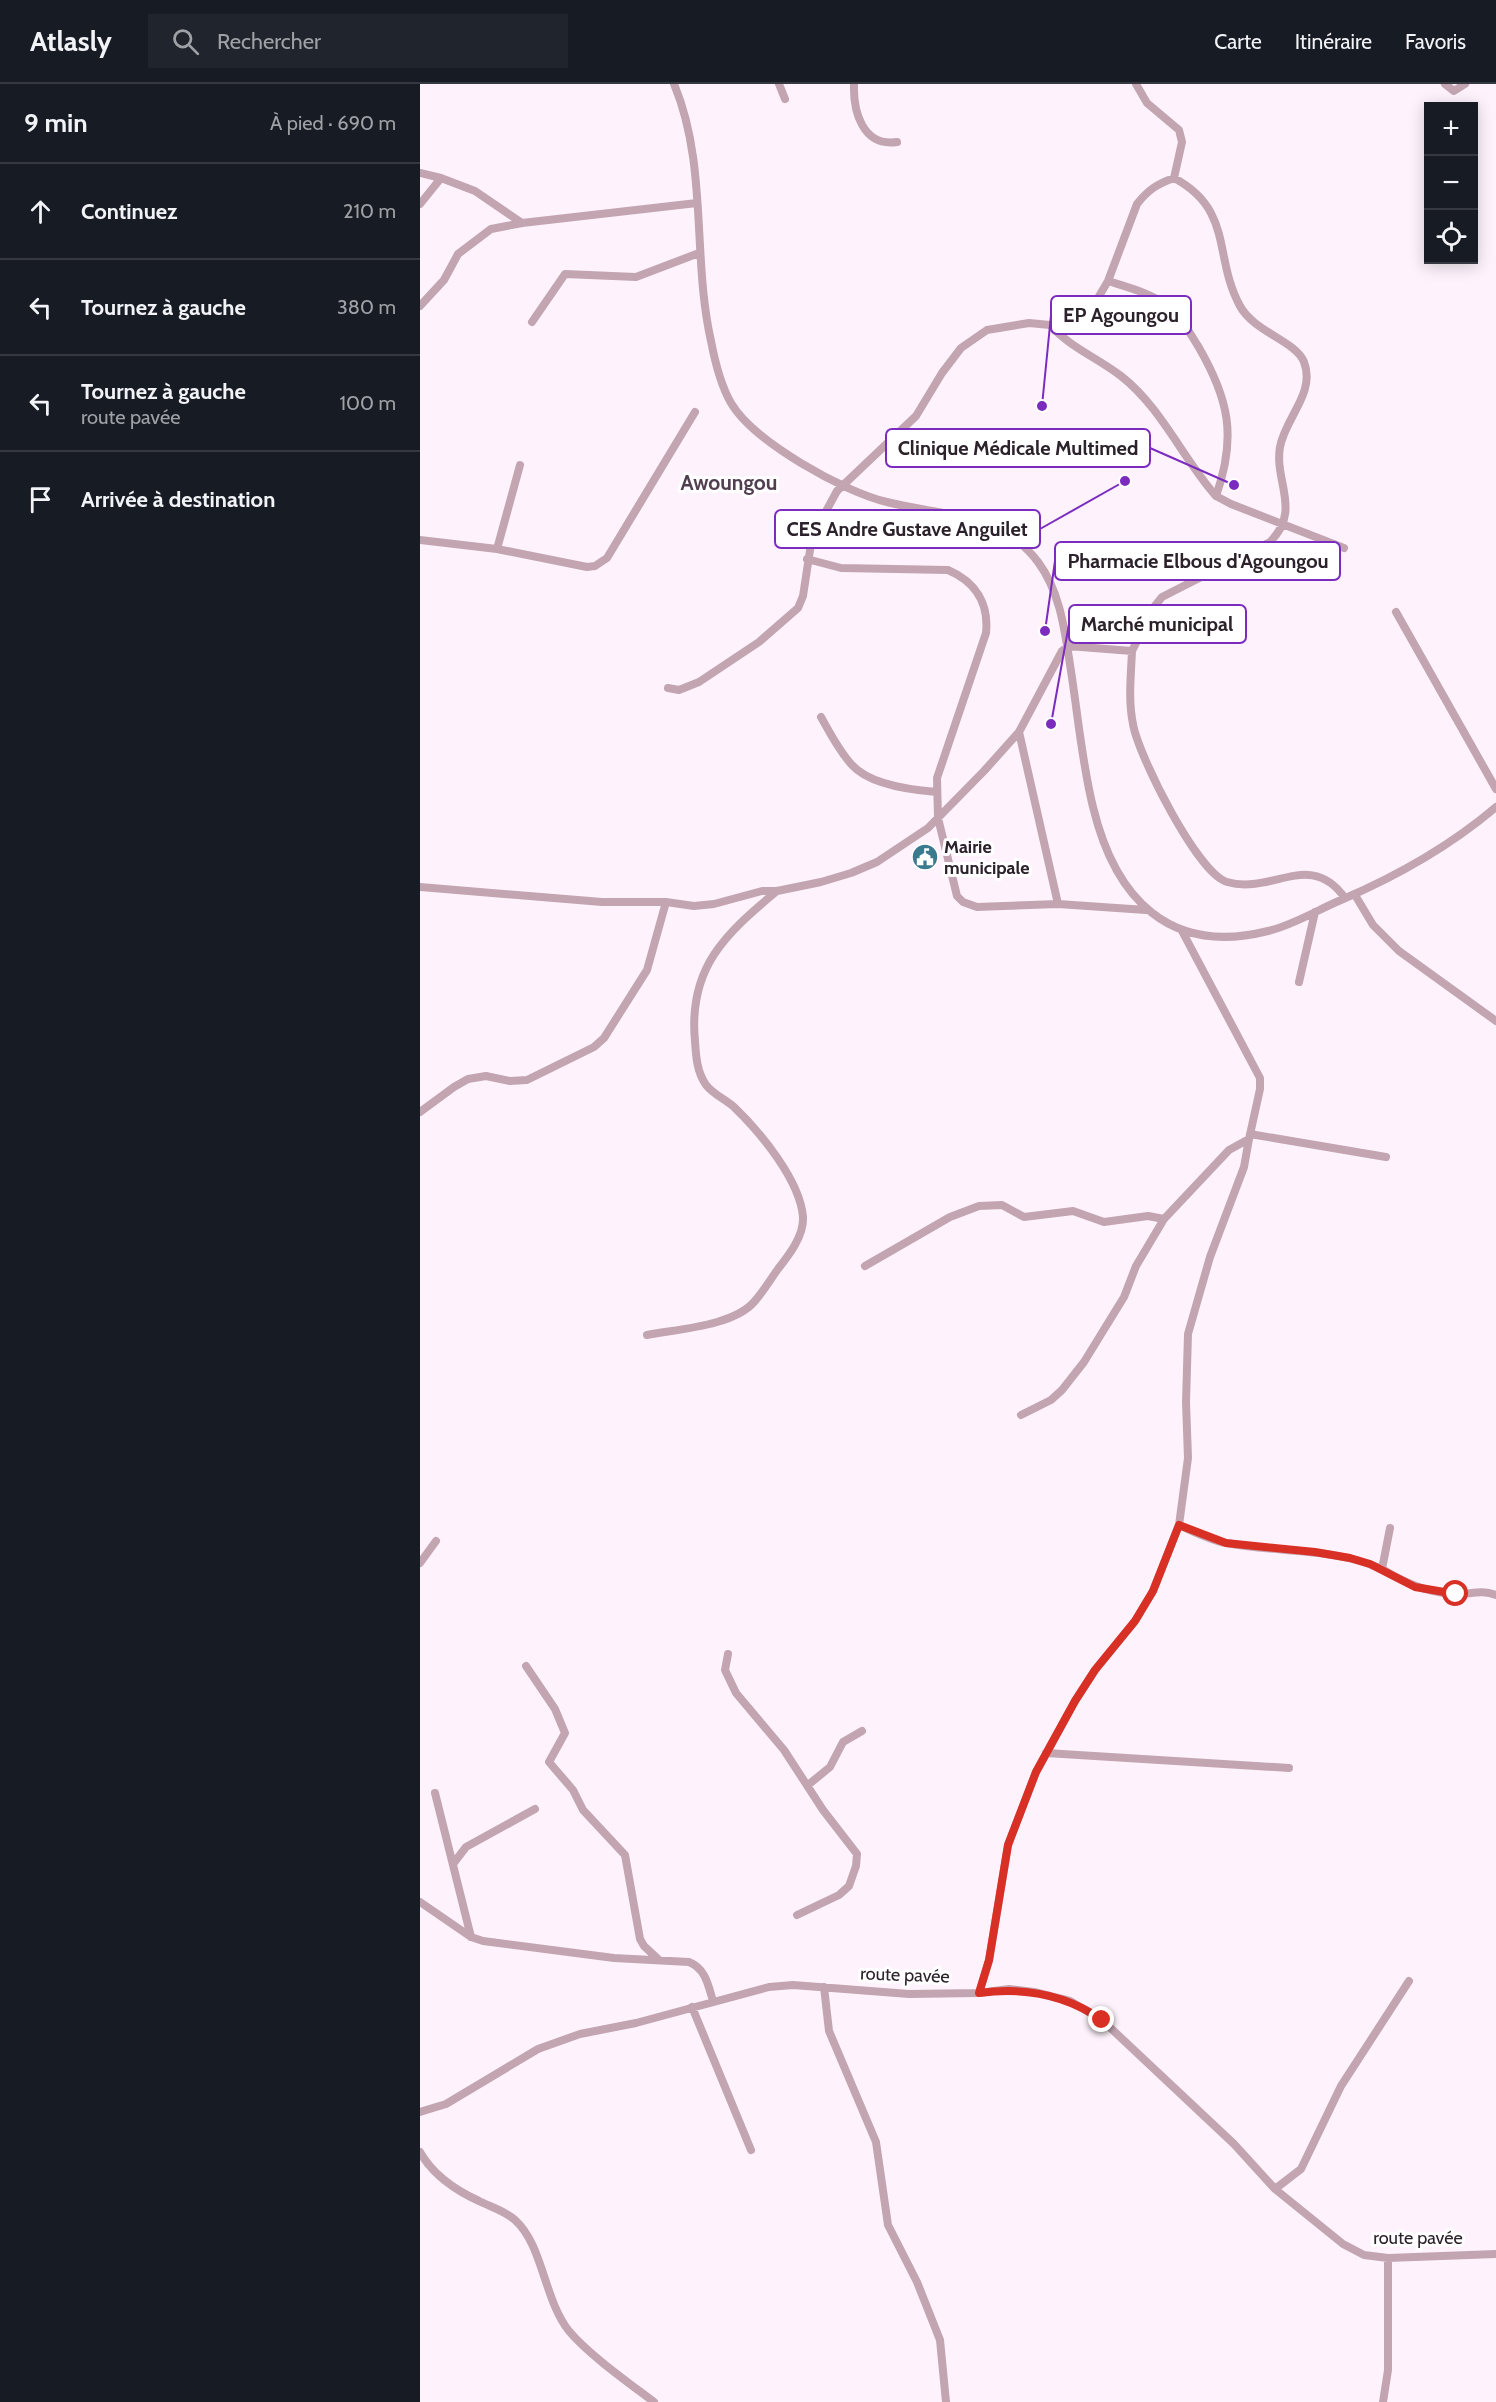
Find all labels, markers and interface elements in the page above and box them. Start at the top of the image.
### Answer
search box [148,14,568,68]
text: Atlasly [30,24,112,58]
icon: search [169,25,202,58]
text: Rechercher [217,28,321,55]
text: Carte [1214,29,1262,54]
text: Itinéraire [1295,29,1372,54]
text: Favoris [1405,29,1466,54]
map controls [1424,102,1478,264]
button: + [1424,102,1478,156]
text: 9 min [24,107,88,139]
text: À pied · 690 m [270,111,396,135]
button: − [1424,156,1478,210]
icon: ahead [24,195,57,228]
text: Continuez [81,198,178,225]
text: 210 m [343,199,396,223]
button: locate [1424,210,1478,264]
icon: left [24,291,57,324]
text: Tournez à gauche [81,294,246,321]
text: 380 m [337,295,396,319]
callout: EP Agoungou [1051,296,1191,334]
text: EP Agoungou [1063,303,1179,327]
text: Tournez à gauche [81,378,246,405]
icon: left [24,387,57,420]
text: 100 m [340,391,396,415]
text: route pavée [81,405,180,429]
callout: Clinique Médicale Multimed [886,429,1150,467]
text: Clinique Médicale Multimed [898,436,1138,460]
district label: Awoungou [681,470,777,495]
icon: arrive [24,483,57,516]
text: Arrivée à destination [81,486,275,513]
callout: CES Andre Gustave Anguilet [775,510,1040,548]
text: CES Andre Gustave Anguilet [786,517,1028,541]
callout: Pharmacie Elbous d'Agoungou [1055,542,1340,580]
text: Pharmacie Elbous d'Agoungou [1067,549,1329,573]
callout: Marché municipal [1069,605,1246,643]
text: Marché municipal [1081,612,1233,636]
place label: Mairie municipale [944,836,1029,879]
public building icon: Mairie municipale [910,842,940,872]
route start [1442,1580,1468,1606]
street label: route pavée [860,1962,950,1988]
route end [1088,2006,1114,2032]
street label: route pavée [1373,2227,1463,2249]

